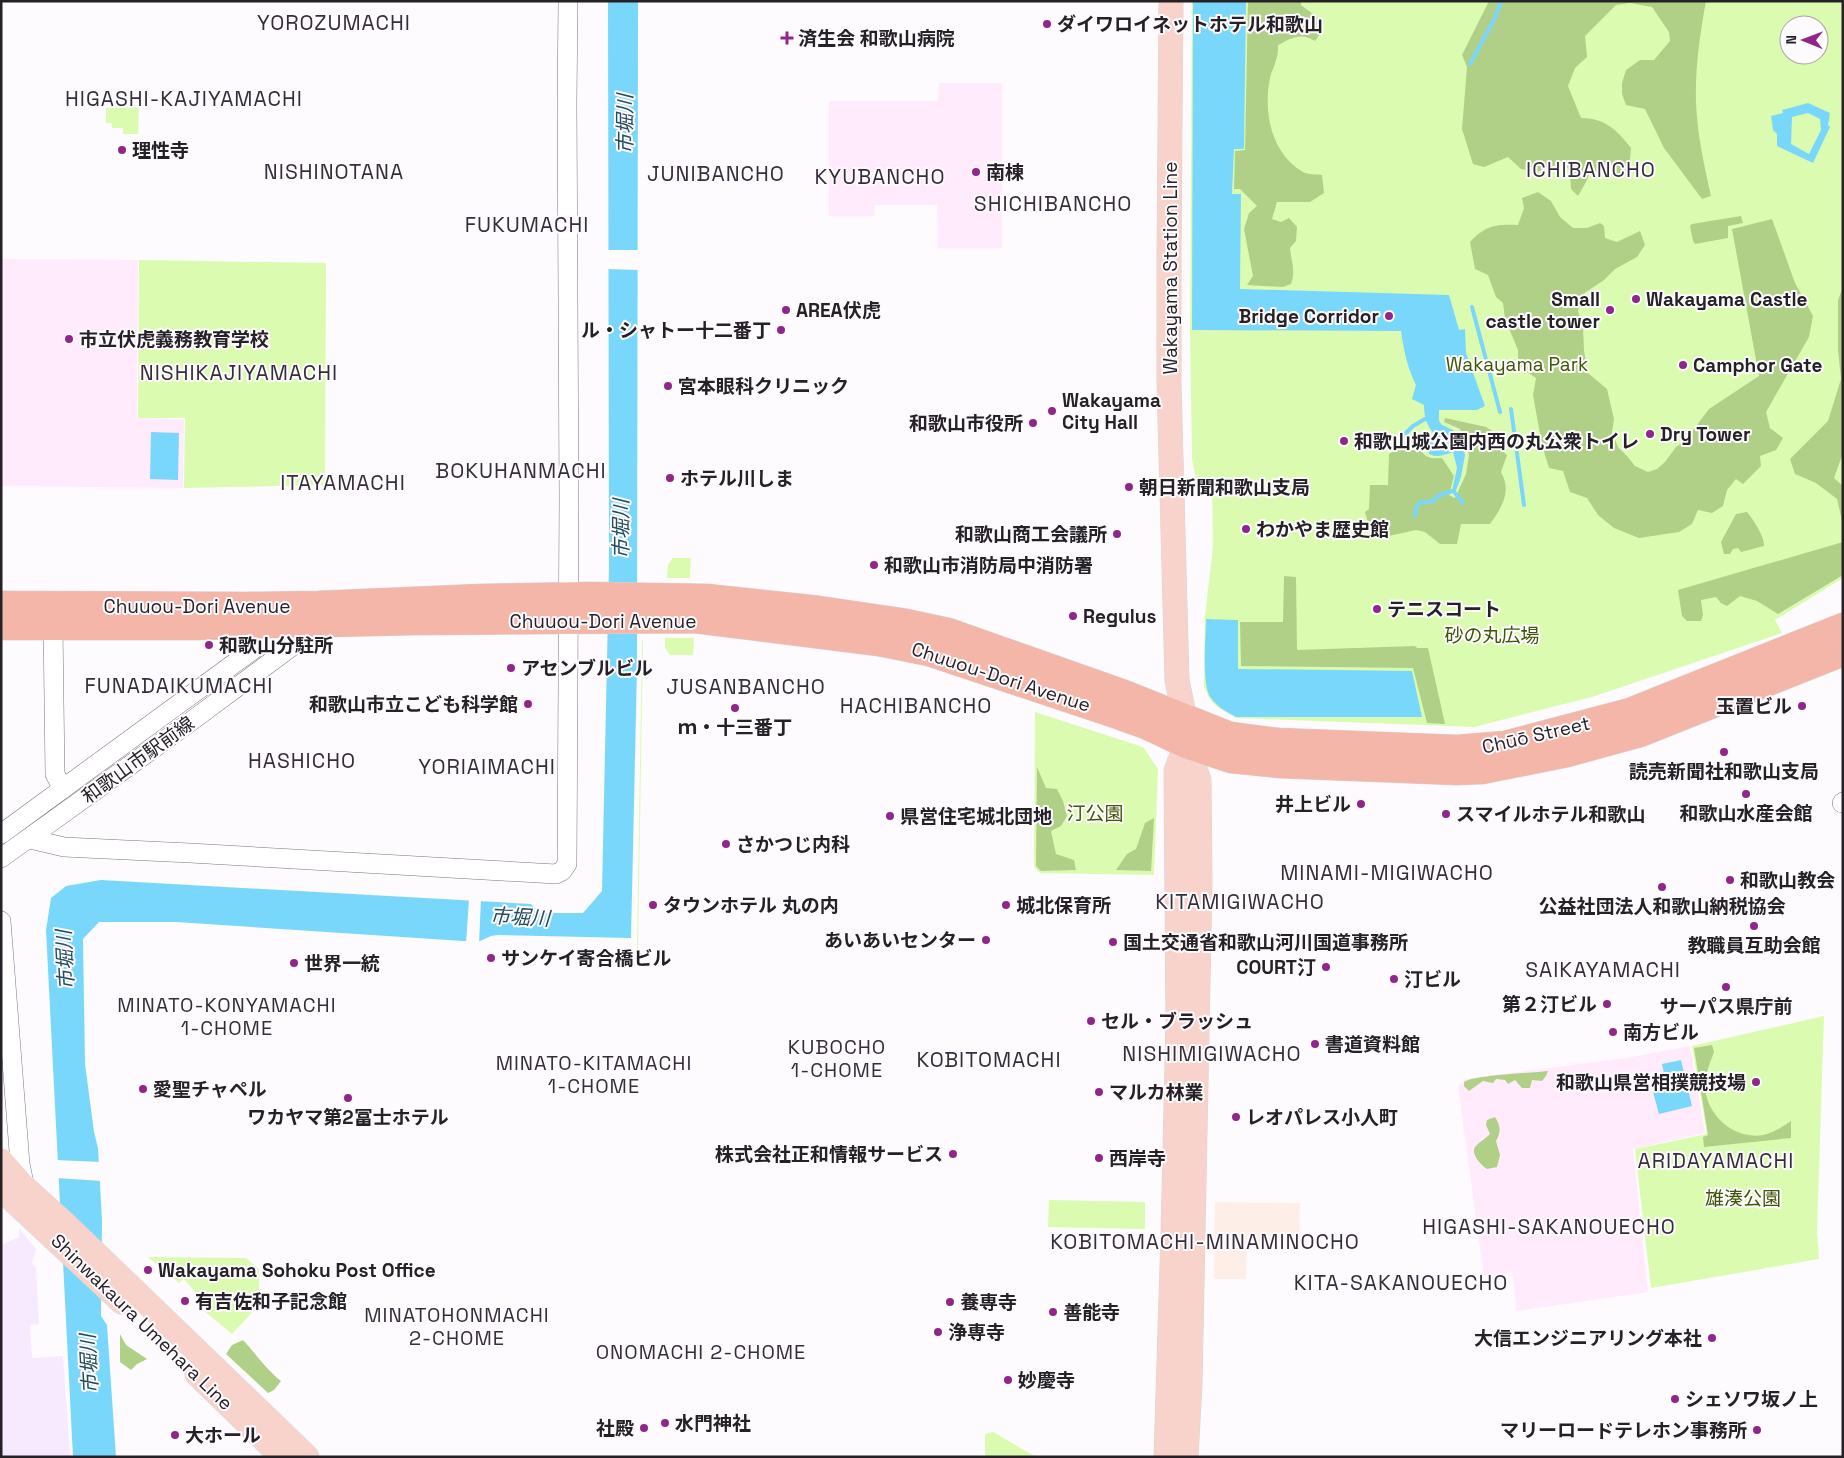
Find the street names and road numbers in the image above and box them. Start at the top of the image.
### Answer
street label: Wakayama Station Line [1158,162,1183,374]
street label: Chuuou-Dori Avenue [104,594,290,619]
street label: Chuuou-Dori Avenue [510,609,696,634]
street label: Chuuou-Dori Avenue [908,636,1094,718]
street label: Chūō Street [1480,710,1592,760]
street label: 和歌山市駅前線 [77,711,199,809]
street label: Shinwakaura Umehara Line [46,1228,238,1416]

